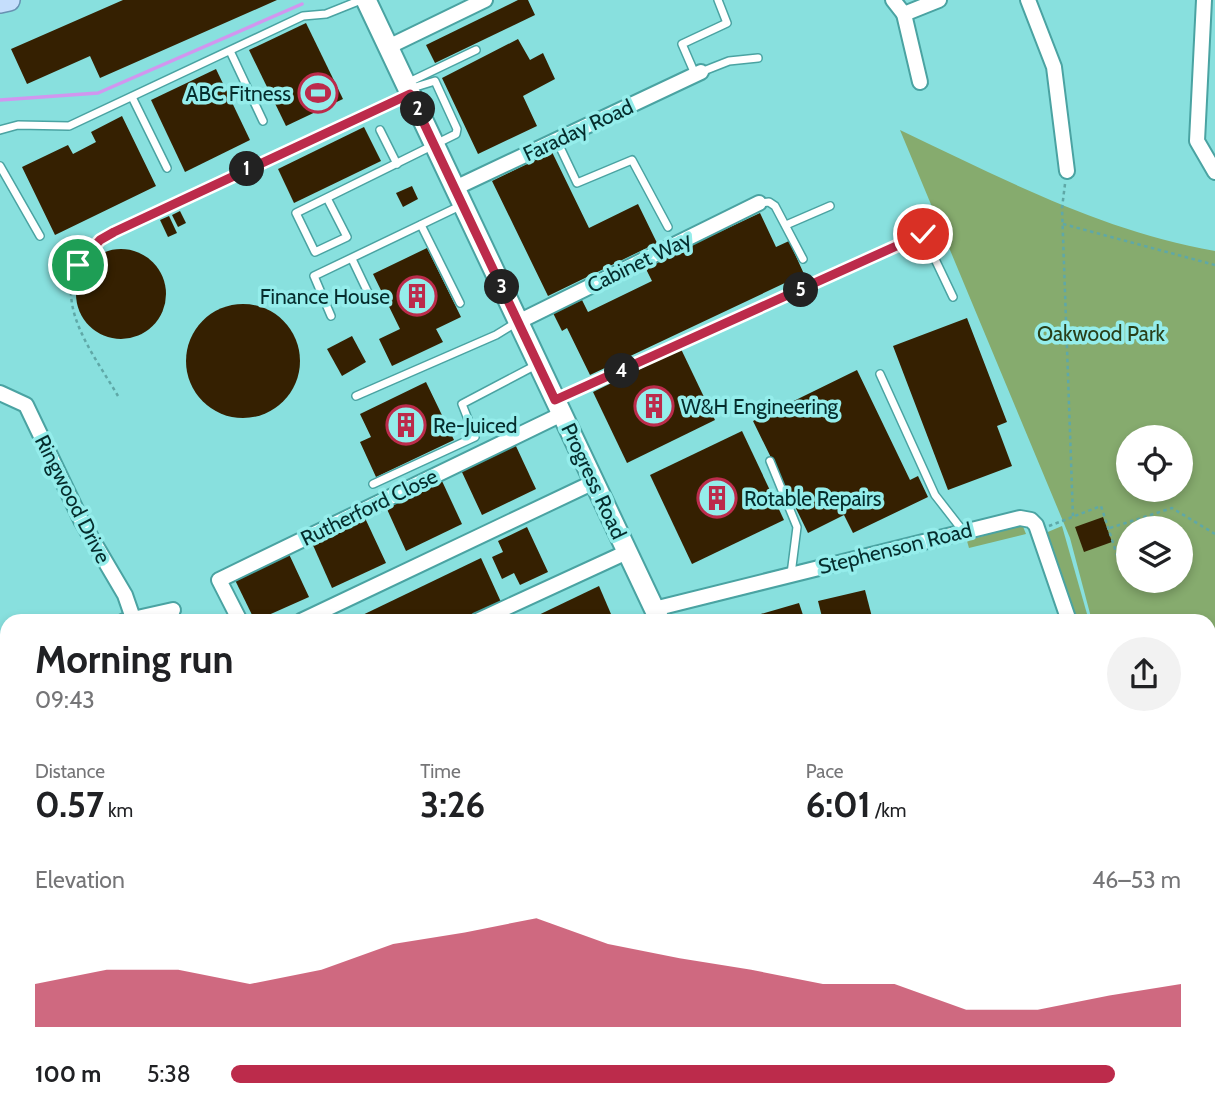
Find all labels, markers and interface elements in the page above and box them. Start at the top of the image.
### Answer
sports icon: ABC Fitness [297,72,339,114]
place label: ABC Fitness [186,81,291,106]
pin: 2 [400,92,436,126]
street label: Faraday Road [519,94,637,166]
text: 2 [412,97,423,120]
pin: 1 [230,152,264,186]
text: 1 [243,157,250,180]
pin [893,204,953,264]
icon: check [904,215,942,253]
street label: Cabinet Way [583,226,695,298]
pin [48,235,108,295]
icon: arrive [59,246,97,284]
pin: 3 [484,270,520,304]
pin: 5 [784,272,818,308]
building icon: Finance House [396,275,438,317]
text: 3 [496,275,507,298]
text: 5 [795,278,806,301]
place label: Finance House [260,284,390,309]
park label: Oakwood Park [1037,321,1166,346]
pin: 4 [604,354,640,388]
text: 4 [616,359,627,382]
building icon: W&H Engineering [633,385,675,427]
place label: W&H Engineering [681,394,839,419]
building icon: Re-Juiced [385,404,427,446]
place label: Re-Juiced [433,413,517,438]
street label: Progress Road [556,419,632,543]
map controls [1116,425,1193,593]
button: locate [1116,425,1193,502]
street label: Ringwood Drive [30,431,116,568]
street label: Rutherford Close [297,463,442,551]
building icon: Rotable Repairs [696,477,738,519]
place label: Rotable Repairs [744,486,882,511]
button: layers [1116,516,1193,593]
street label: Stephenson Road [816,517,974,579]
text: Morning run [35,636,234,683]
button: share [1107,637,1181,711]
text: 09:43 [35,686,95,714]
text: Distance [35,760,105,783]
text: Time [420,760,461,783]
text: Pace [806,760,844,783]
text: 0.57 [35,783,104,826]
text: 3:26 [420,783,485,826]
text: 6:01 [806,783,871,826]
text: km [104,799,133,822]
text: /km [871,799,906,822]
text: Elevation [35,866,125,894]
text: 46–53 m [1092,866,1181,894]
text: 100 m [35,1060,101,1088]
text: 5:38 [147,1060,191,1088]

